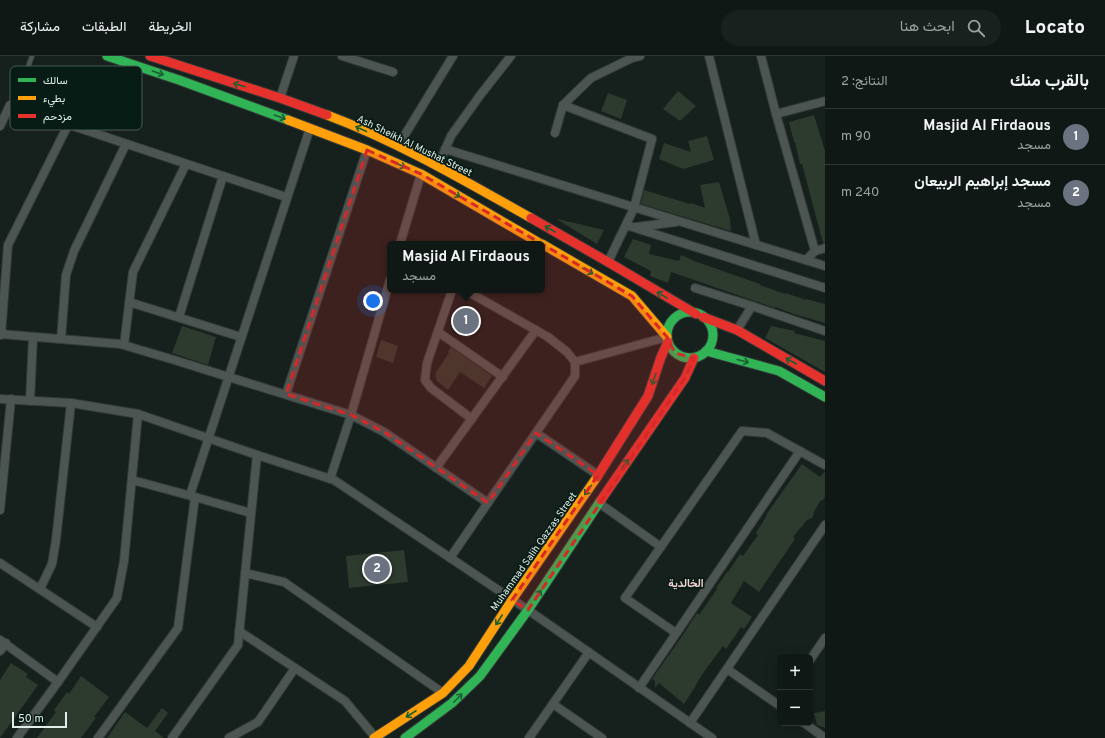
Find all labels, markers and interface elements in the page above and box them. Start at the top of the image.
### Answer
search box [721,10,1001,46]
text: Locato [1025,16,1085,40]
icon: search [965,17,987,39]
text: ابحث هنا [900,18,955,37]
text: مشاركة [20,19,60,36]
text: الطبقات [82,19,126,36]
text: الخريطة [148,19,192,36]
legend [10,66,142,130]
one-way arrow [151,70,164,77]
text: بالقرب منك [1010,71,1089,93]
text: سالك [43,74,68,88]
text: النتائج: 2 [841,74,887,90]
one-way arrow [232,81,245,88]
text: بطيء [43,92,65,108]
text: مزدحم [43,110,72,124]
one-way arrow [273,113,285,121]
street label: Ash Sheikh Al Mushat Street [355,113,474,180]
text: Masjid Al Firdaous [923,117,1051,136]
one-way arrow [355,125,367,133]
text: 90 m [841,129,871,145]
text: 1 [1073,129,1079,145]
text: مسجد [1017,138,1051,154]
one-way arrow [394,162,406,169]
text: مسجد إبراهيم الربيعان [914,173,1051,192]
text: 240 m [841,185,879,201]
text: 2 [1072,185,1080,201]
one-way arrow [449,190,461,198]
text: مسجد [1017,196,1051,212]
one-way arrow [544,225,556,233]
popup [387,241,545,293]
text: Masjid Al Firdaous [402,248,530,267]
one-way arrow [582,267,594,275]
text: مسجد [402,269,436,285]
one-way arrow [656,290,668,298]
your location [363,291,383,311]
pin: 1 [453,306,479,336]
one-way arrow [785,357,797,365]
one-way arrow [737,358,750,366]
one-way arrow [650,372,657,385]
one-way arrow [621,459,629,470]
one-way arrow [584,484,592,495]
street label: Muhammad Salih Qazzas Street [488,490,580,614]
pin: 2 [364,554,390,584]
district label: الخالدية [668,577,704,591]
one-way arrow [534,590,542,601]
one-way arrow [495,614,503,625]
map controls [777,654,813,726]
button: + [777,654,813,690]
button: − [777,690,813,726]
one-way arrow [453,693,463,702]
scale bar [12,710,67,729]
one-way arrow [405,710,417,718]
text: 50 m [18,712,44,726]

